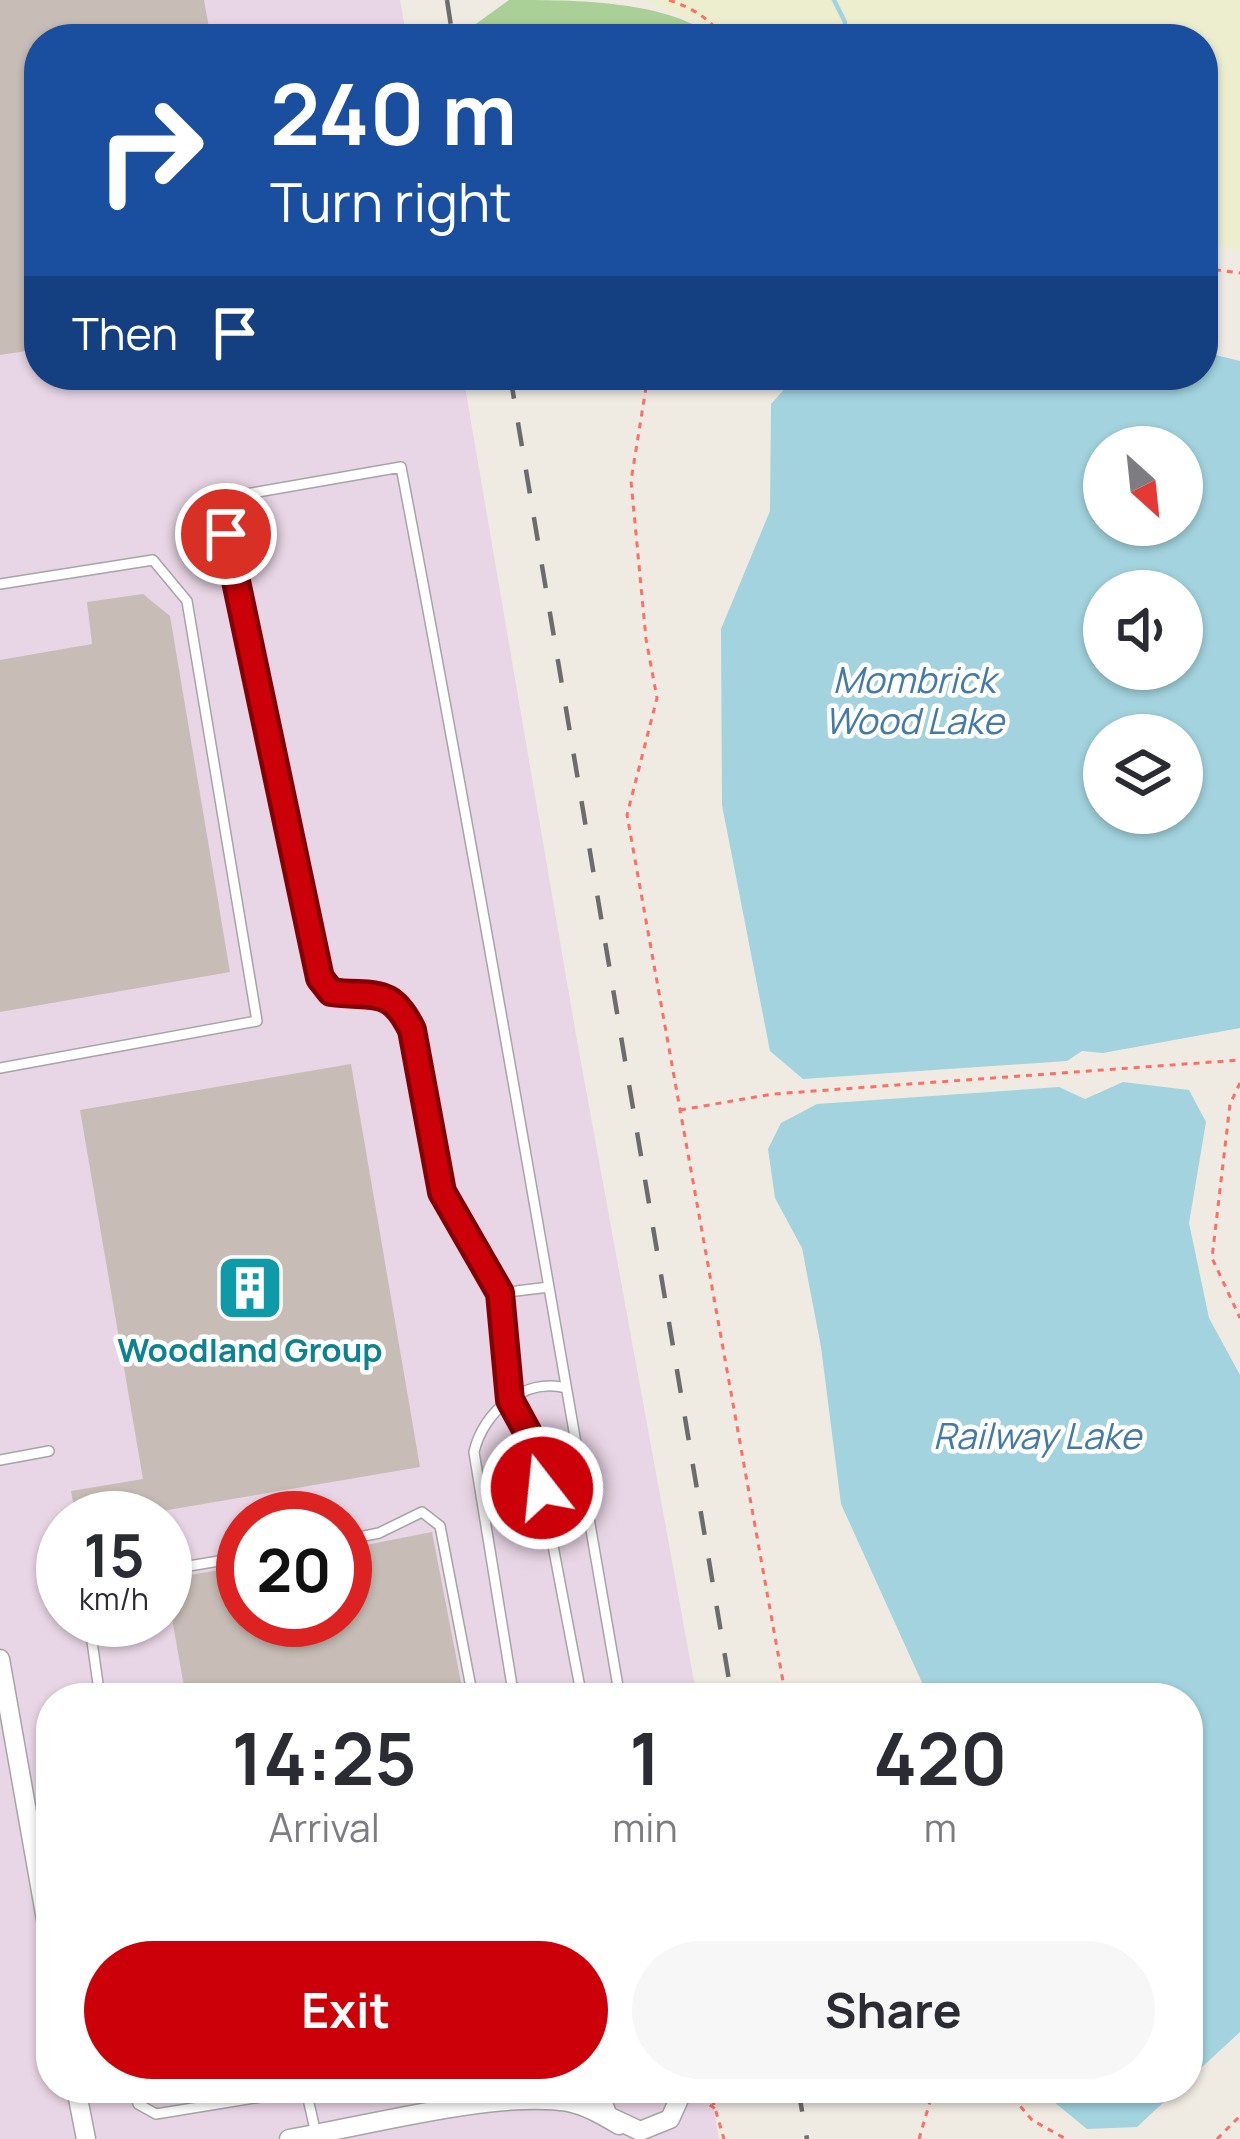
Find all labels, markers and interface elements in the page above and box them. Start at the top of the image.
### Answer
text: 240 m [270,55,517,170]
icon: right [72,72,228,228]
text: Turn right [270,164,512,238]
icon: arrive [202,300,268,366]
text: Then [72,302,178,364]
north arrow [1083,426,1203,546]
map controls [1083,426,1203,834]
pin [175,483,277,585]
icon: arrive [193,501,259,567]
button: sound [1083,570,1203,690]
water label: Mombrick Wood Lake [824,655,1006,745]
button: layers [1083,714,1203,834]
building icon: Woodland Group [215,1253,285,1323]
place label: Woodland Group [117,1327,383,1372]
water label: Railway Lake [933,1411,1143,1460]
position arrow [479,1425,605,1551]
speed limit sign: 20 [216,1491,372,1647]
text: 15 [83,1513,145,1595]
text: km/h [79,1578,149,1619]
text: 14:25 [232,1708,417,1807]
text: 1 [629,1708,661,1807]
text: 420 [873,1708,1007,1807]
text: Arrival [268,1800,380,1854]
text: min [612,1800,678,1854]
text: m [924,1800,957,1854]
button: Exit [84,1941,608,2079]
button: Share [632,1941,1155,2079]

